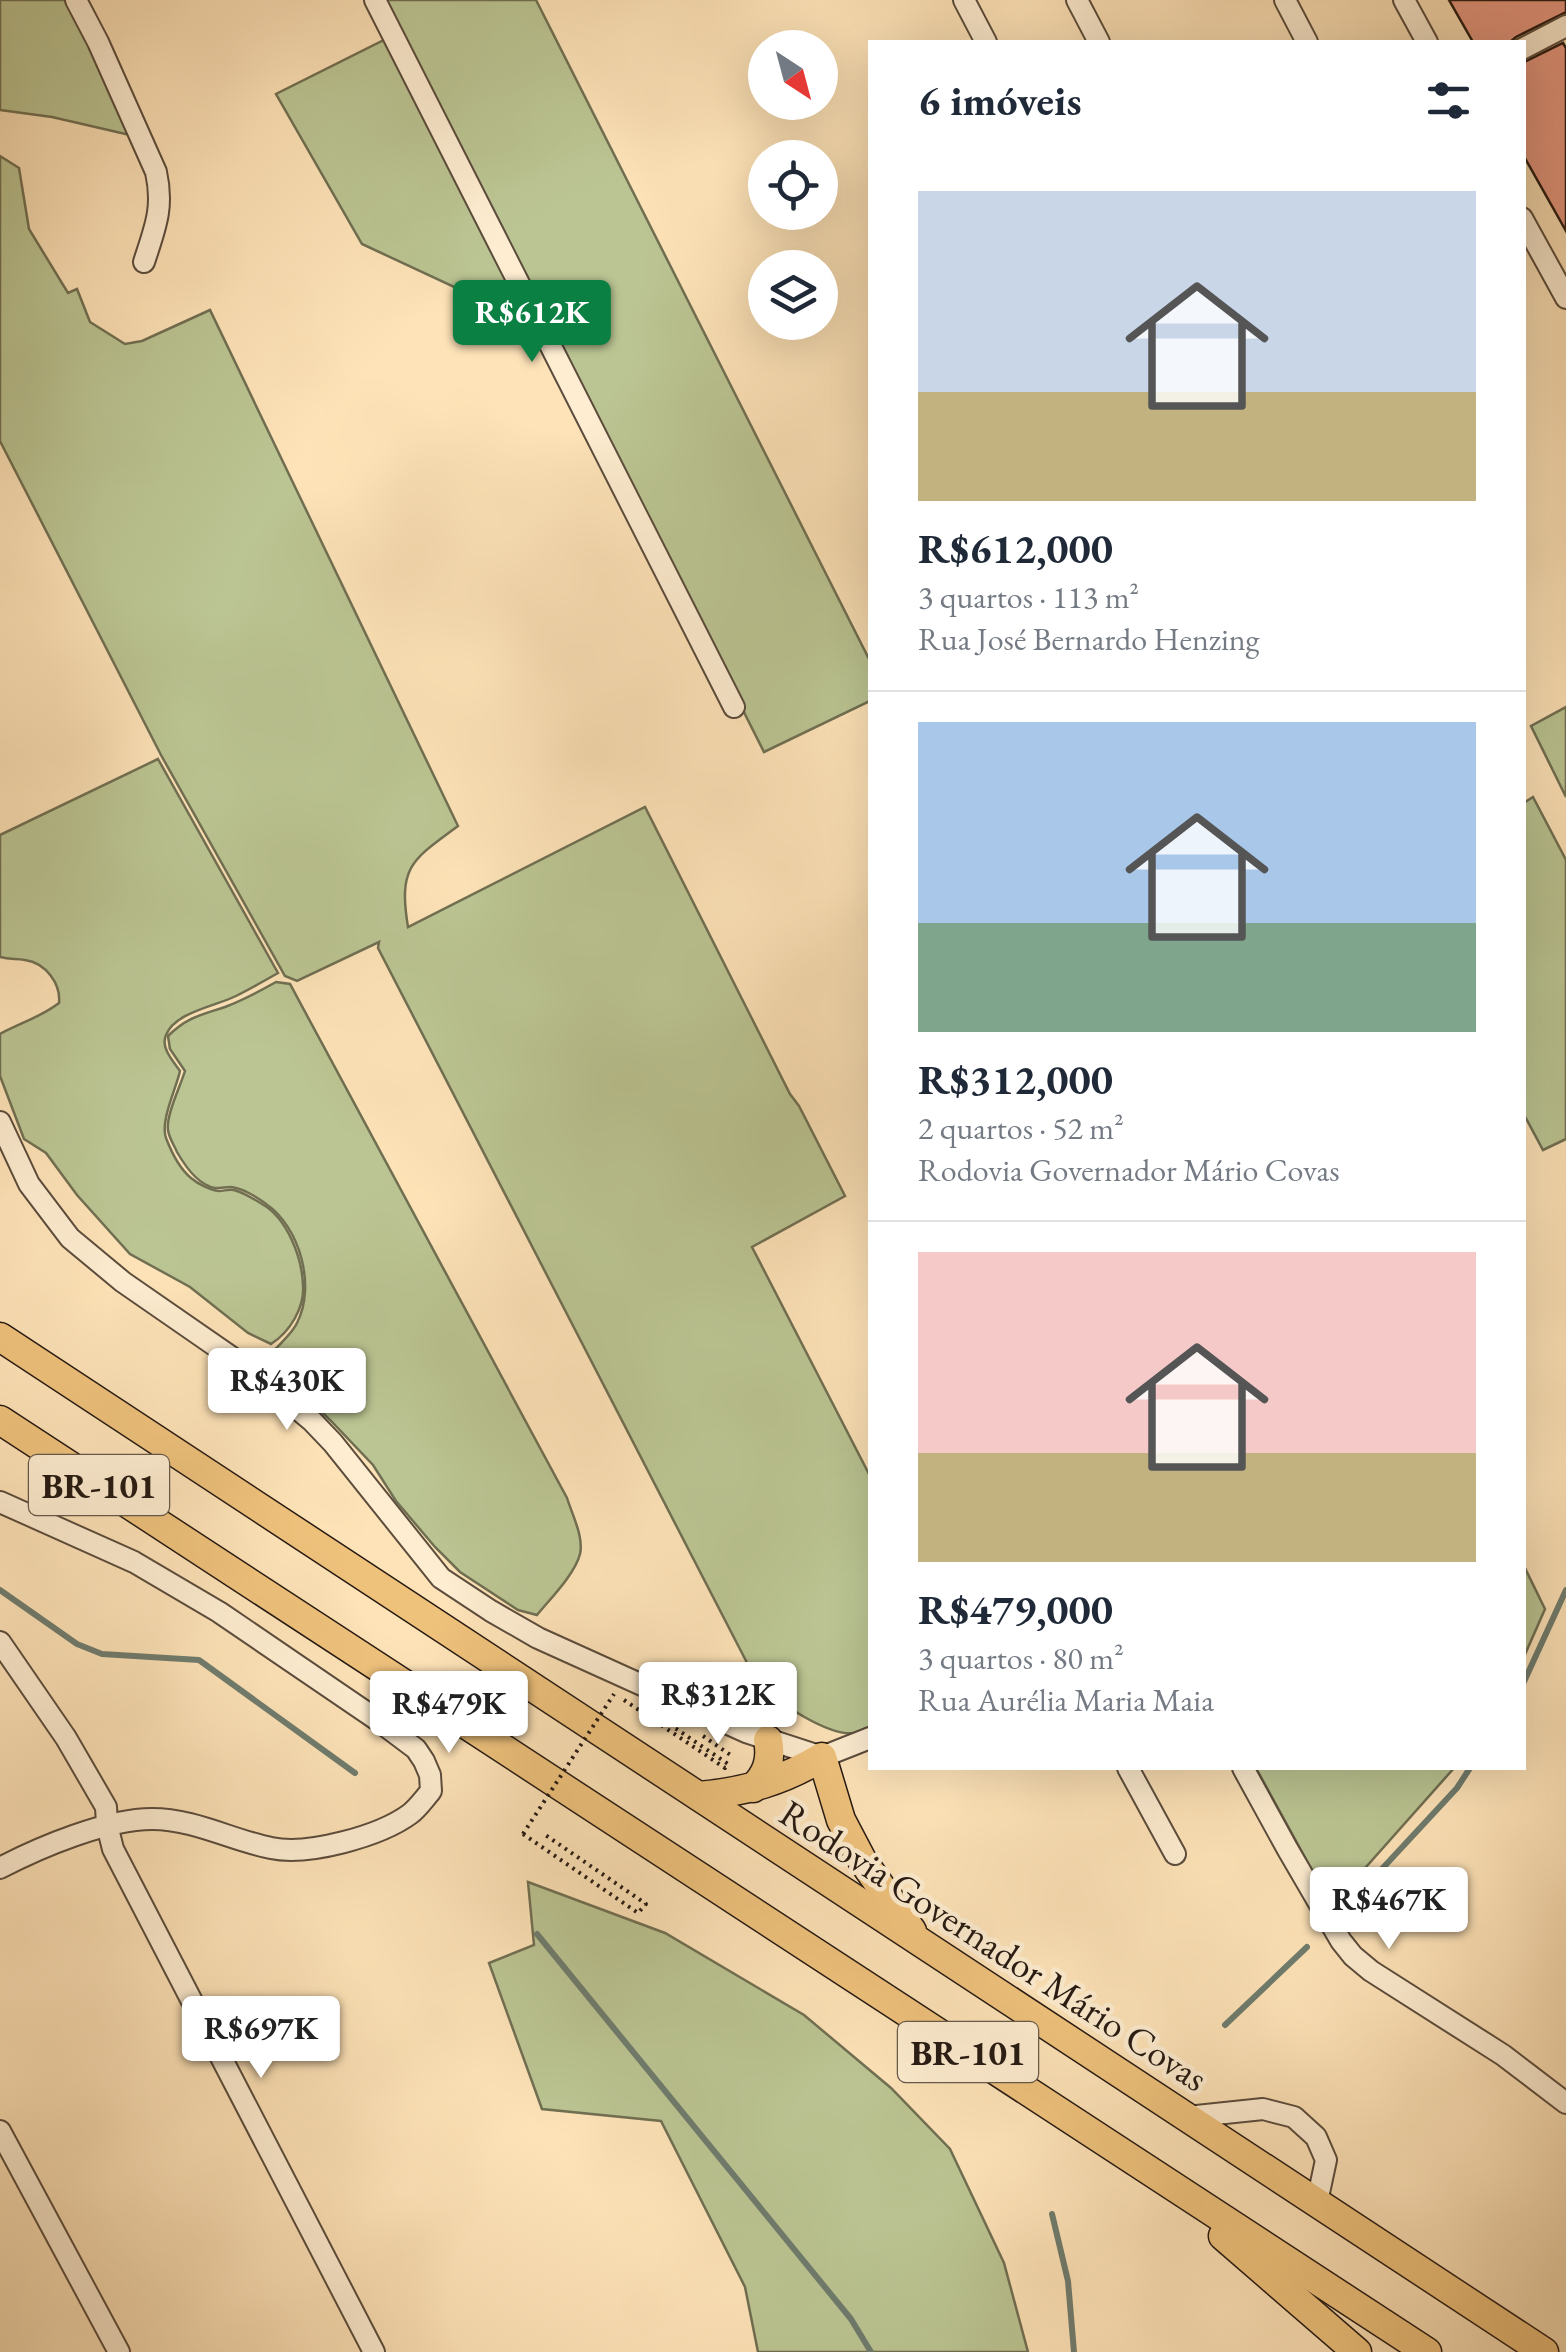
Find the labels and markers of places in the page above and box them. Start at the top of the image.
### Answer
pin: R$612K [451,280,613,365]
pin: R$430K [206,1348,368,1433]
pin: R$312K [637,1662,799,1747]
pin: R$479K [368,1671,530,1756]
pin: R$467K [1308,1867,1470,1952]
pin: R$697K [180,1996,342,2081]

